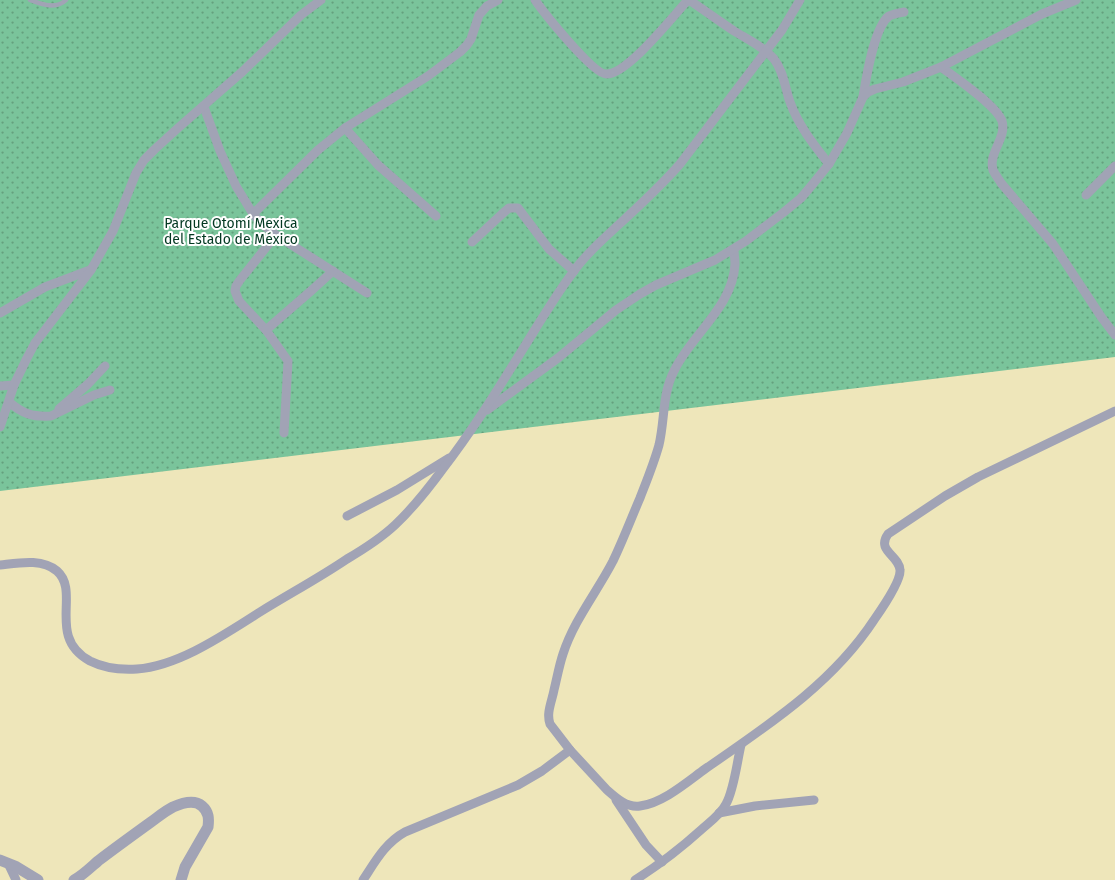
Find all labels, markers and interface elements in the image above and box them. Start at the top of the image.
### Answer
park label: Parque Otomí Mexica del Estado de México [164,215,298,248]

